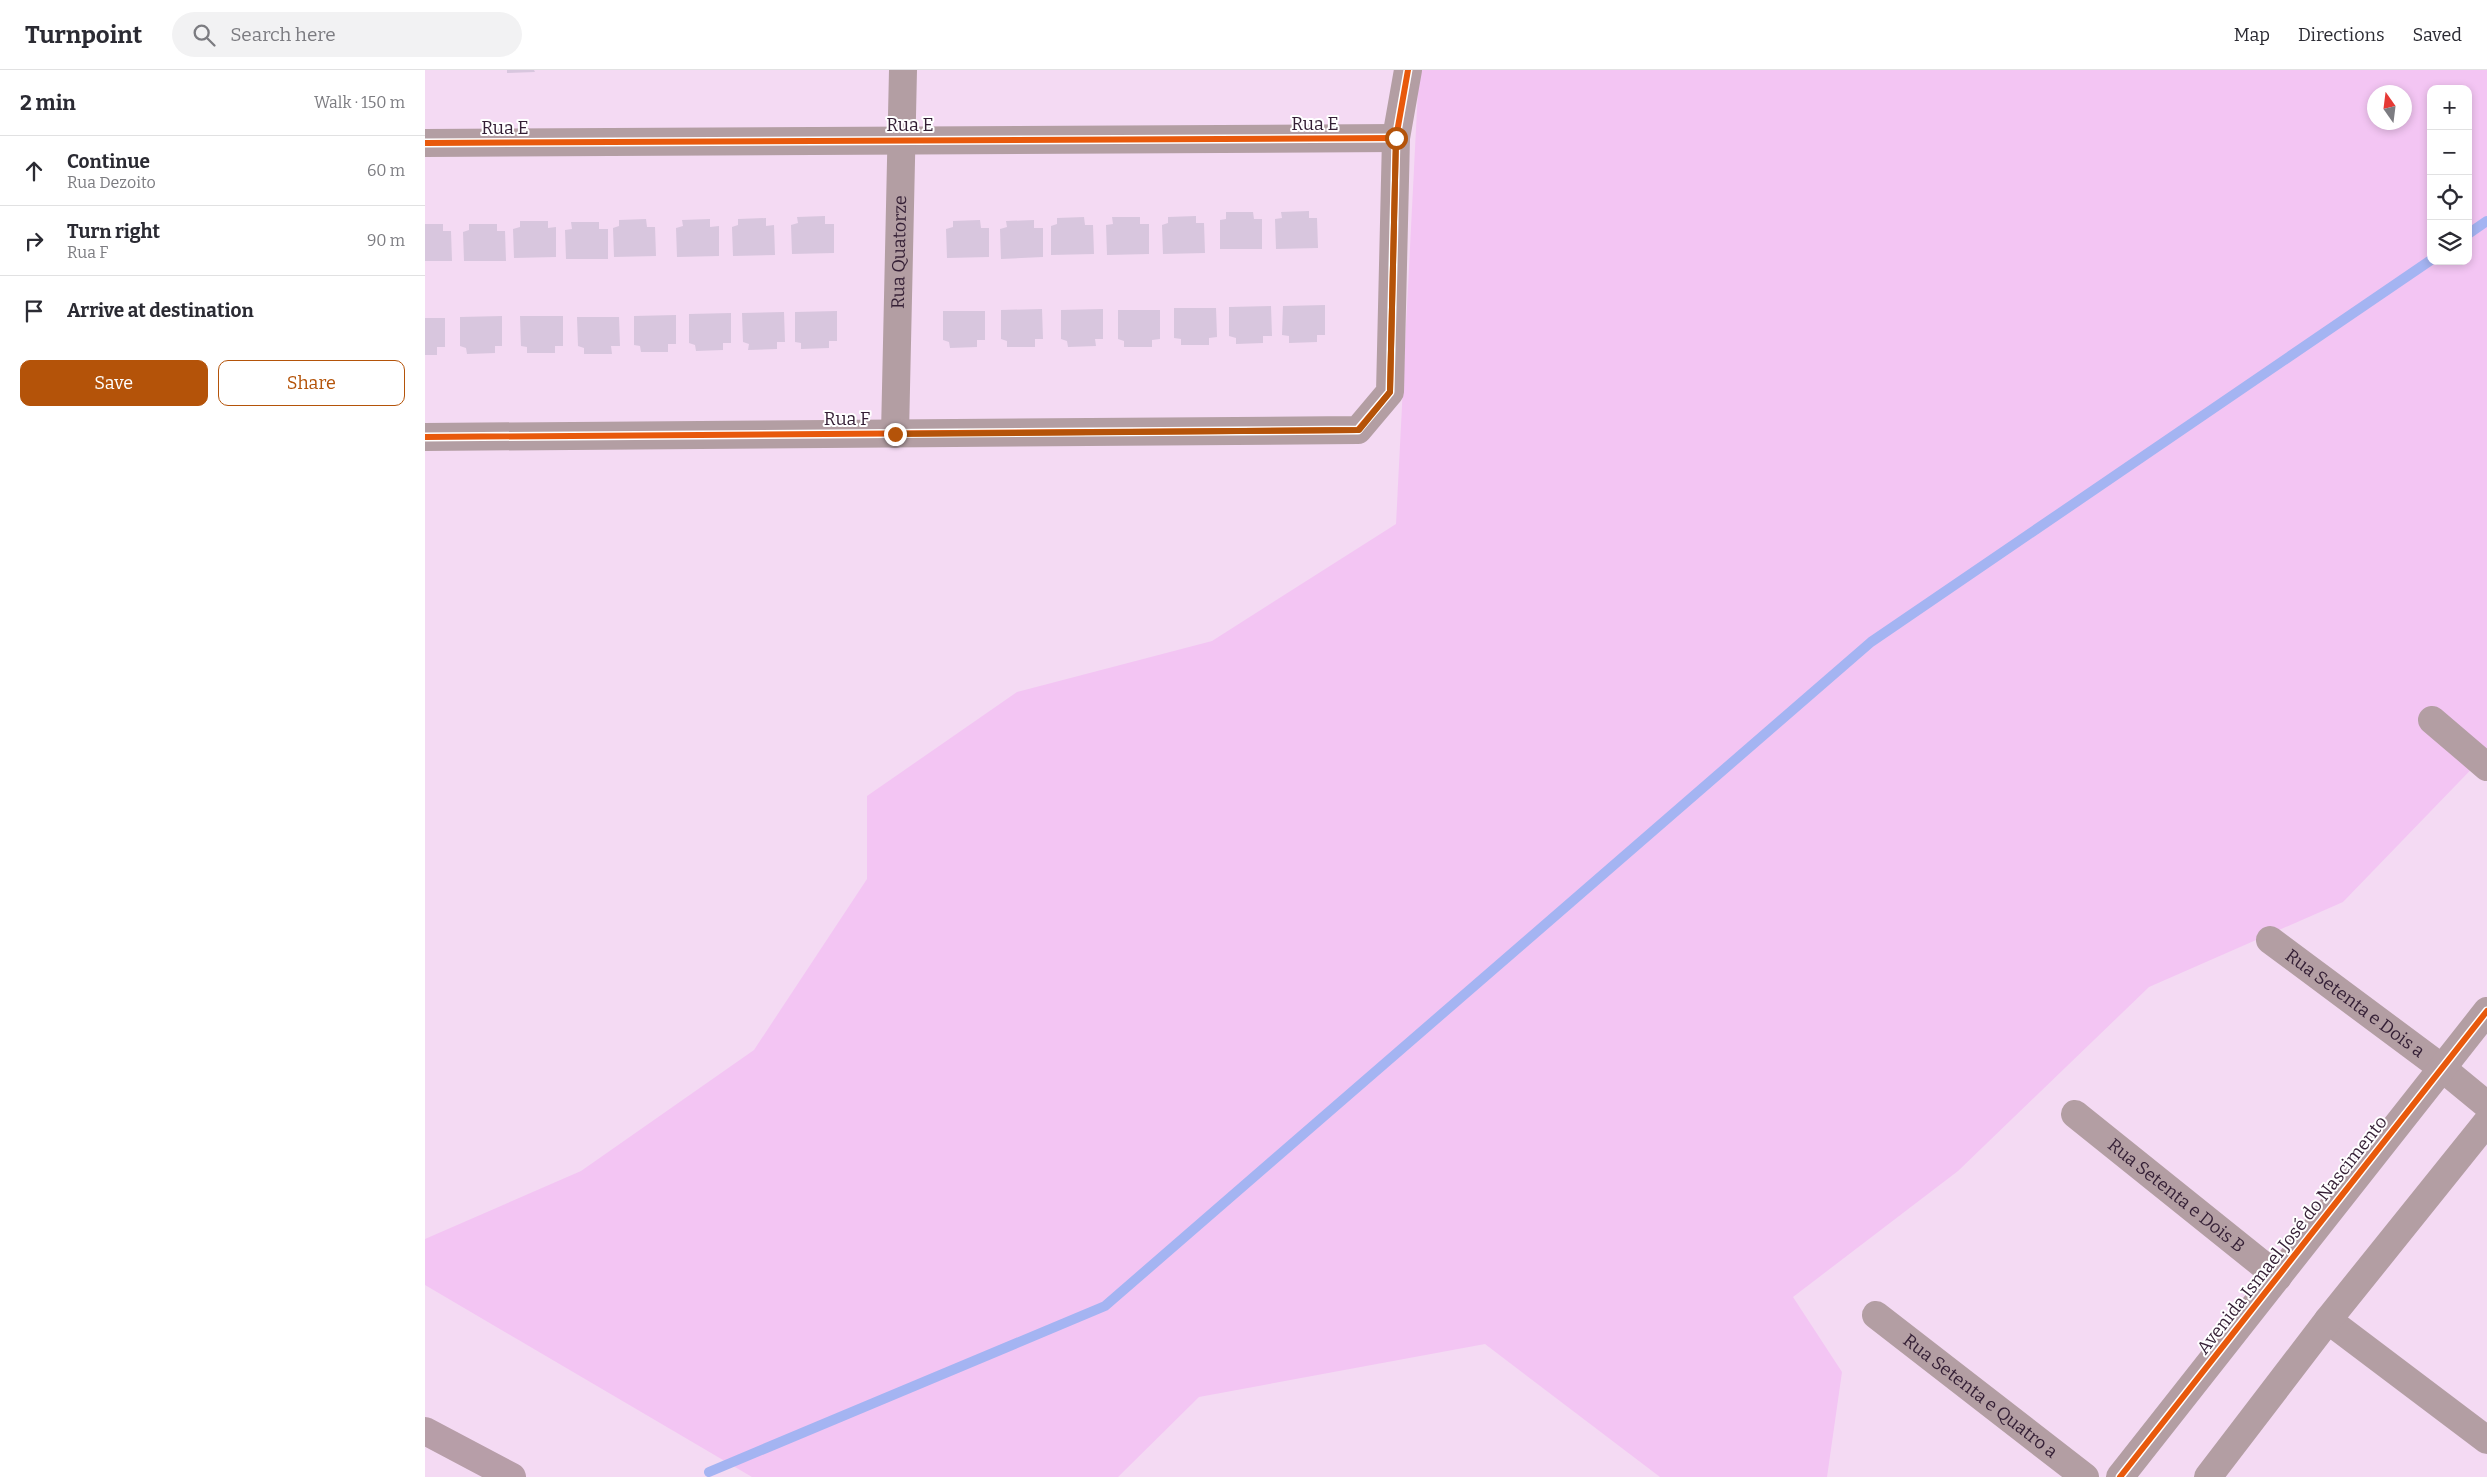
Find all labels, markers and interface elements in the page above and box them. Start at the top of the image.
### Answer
search box [172,12,522,57]
text: Turnpoint [25,21,142,49]
icon: search [190,21,218,49]
text: Search here [230,23,336,46]
text: Map [2234,24,2270,46]
text: Directions [2298,24,2385,46]
text: Saved [2413,24,2462,46]
north arrow [2367,85,2412,130]
map controls [2427,85,2472,265]
button: + [2427,85,2472,130]
text: 2 min [20,90,76,116]
text: Walk · 150 m [314,93,405,112]
street label: Rua E [1291,113,1339,135]
street label: Rua E [886,114,934,136]
street label: Rua E [481,117,529,139]
route start [1385,127,1408,150]
button: − [2427,130,2472,175]
text: Continue [67,150,150,173]
icon: ahead [20,157,48,185]
text: 60 m [367,161,405,180]
text: Rua Dezoito [67,173,156,192]
button: locate [2427,175,2472,220]
street label: Rua Quatorze [887,195,911,309]
text: Turn right [67,220,160,243]
button: layers [2427,220,2472,265]
icon: right [20,227,48,255]
text: 90 m [367,231,405,250]
text: Rua F [67,243,108,262]
icon: arrive [20,297,48,325]
text: Arrive at destination [67,299,254,322]
button: Save [20,360,208,406]
button: Share [218,360,405,406]
street label: Rua F [824,408,870,430]
route end [884,423,907,446]
street label: Rua Setenta e Dois a [2281,944,2429,1062]
street label: Avenida Ismael José do Nascimento [2192,1111,2392,1359]
street label: Rua Setenta e Dois B [2103,1134,2249,1257]
street label: Rua Setenta e Quatro a [1899,1329,2062,1463]

